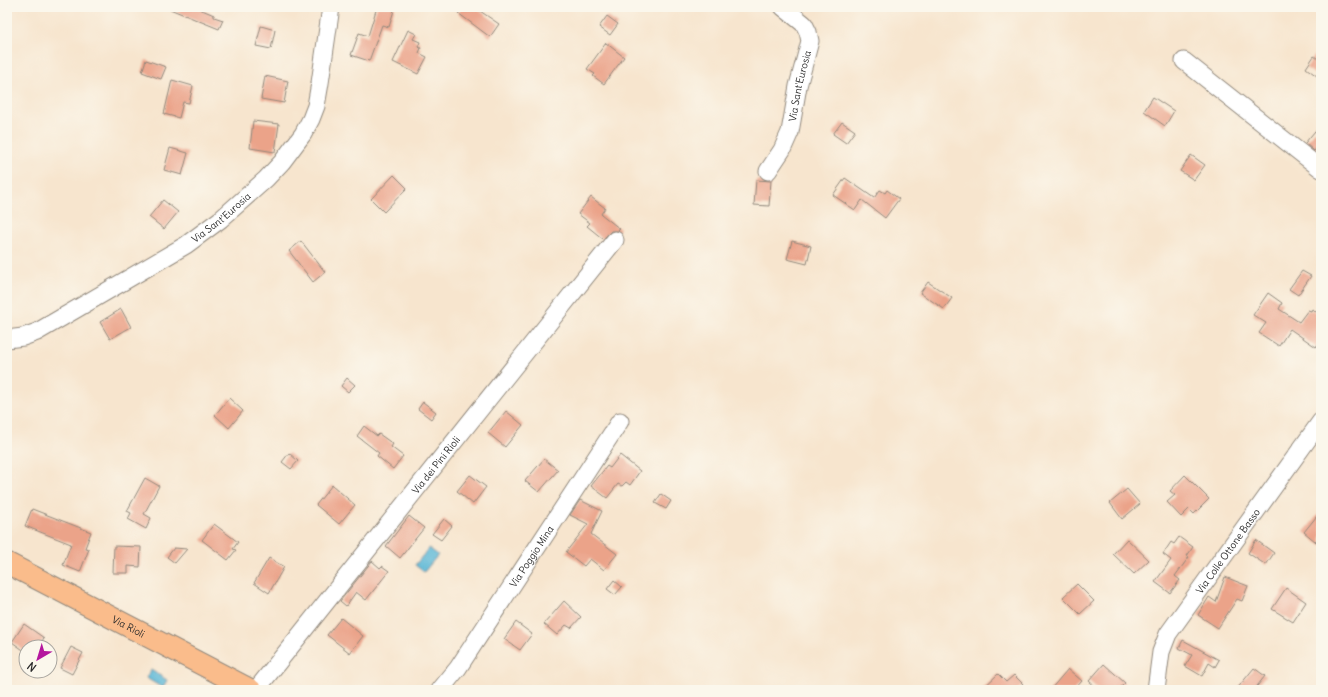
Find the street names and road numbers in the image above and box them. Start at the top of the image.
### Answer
street label: Via Sant'Eurosia [785,49,814,122]
street label: Via Sant'Eurosia [189,189,253,245]
street label: Via dei Pini Rioli [409,433,462,496]
street label: Via Colle Ottone Basso [1193,505,1263,596]
street label: Via Poggio Mina [506,523,556,590]
street label: Via Rioli [110,612,147,640]

